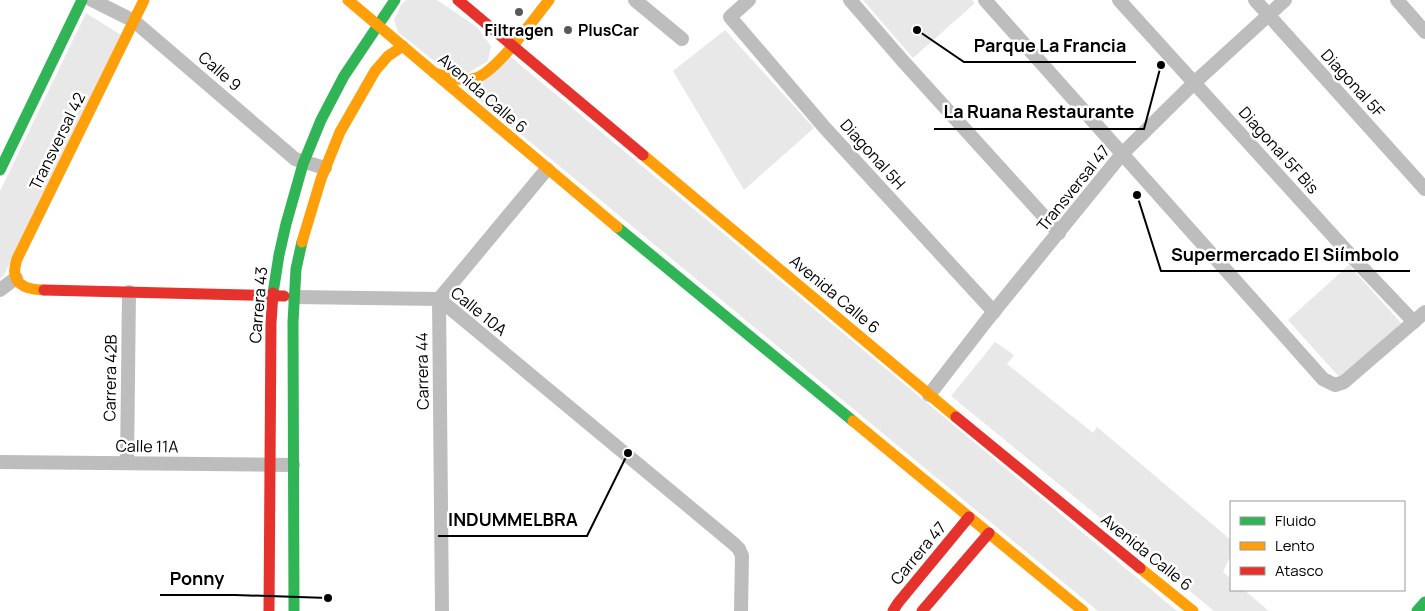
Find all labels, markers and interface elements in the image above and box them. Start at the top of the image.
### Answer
marker: Filtragen [513,6,525,18]
place label: Filtragen [485,19,553,41]
place label: PlusCar [578,19,639,41]
marker: PlusCar [562,24,574,36]
callout: Parque La Francia [964,29,1136,62]
text: Parque La Francia [974,33,1126,57]
street label: Diagonal 5F [1316,44,1390,122]
street label: Calle 9 [194,46,246,96]
street label: Avenida Calle 6 [434,48,532,138]
street label: Transversal 42 [24,89,90,193]
callout: La Ruana Restaurante [934,96,1144,129]
text: La Ruana Restaurante [944,99,1135,123]
street label: Diagonal 5F Bis [1234,102,1324,198]
street label: Diagonal 5H [835,114,911,194]
street label: Transversal 47 [1031,140,1115,236]
callout: Supermercado El Siímbolo [1161,238,1410,271]
text: Supermercado El Siímbolo [1171,242,1399,266]
street label: Avenida Calle 6 [785,250,885,338]
street label: Carrera 43 [244,266,272,344]
street label: Calle 10A [446,282,512,340]
street label: Carrera 44 [410,332,434,410]
street label: Carrera 42B [98,334,122,422]
street label: Calle 11A [115,434,179,458]
legend [1230,501,1405,591]
callout: INDUMMELBRA [438,503,587,536]
text: INDUMMELBRA [448,507,578,531]
street label: Avenida Calle 6 [1097,508,1197,596]
text: Fluido [1275,510,1316,531]
street label: Carrera 47 [885,517,951,589]
text: Lento [1275,535,1315,556]
text: Atasco [1275,560,1323,581]
callout: Ponny [160,562,235,595]
text: Ponny [170,566,224,590]

